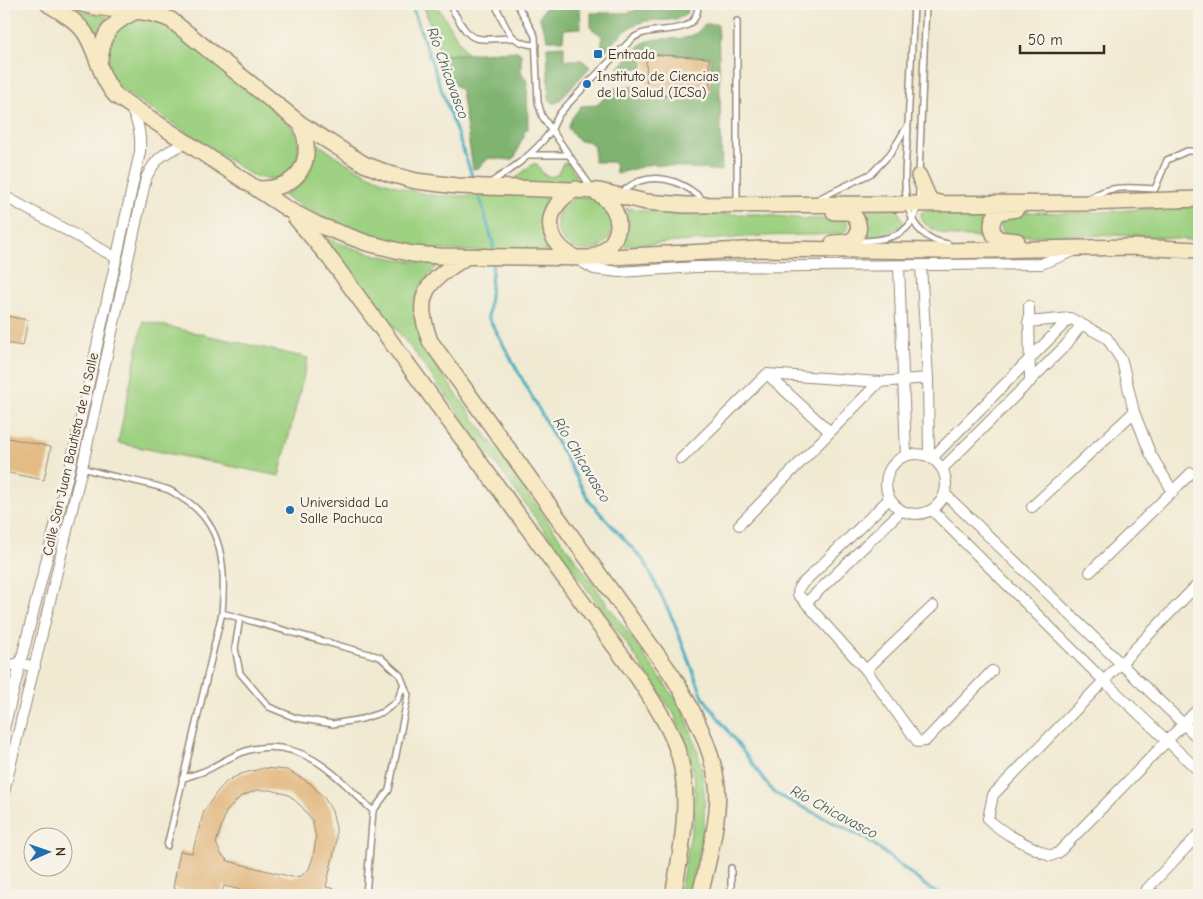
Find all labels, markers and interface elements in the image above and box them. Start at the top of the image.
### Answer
scale bar [1020,22,1104,54]
water label: Río Chicavasco [423,25,473,121]
text: 50 m [1028,31,1063,49]
place label: Entrada [608,46,655,63]
marker: Entrada [592,48,604,60]
place label: Instituto de Ciencias de la Salud (ICSa) [597,68,719,101]
marker: Instituto de Ciencias de la Salud (ICSa) [581,78,593,90]
street label: Calle San Juan Bautista de la Salle [39,351,102,557]
water label: Río Chicavasco [549,414,615,506]
place label: Universidad La Salle Pachuca [300,494,388,527]
marker: Universidad La Salle Pachuca [284,504,296,516]
water label: Río Chicavasco [787,781,881,843]
north arrow [22,826,72,876]
text: N [52,847,69,856]

